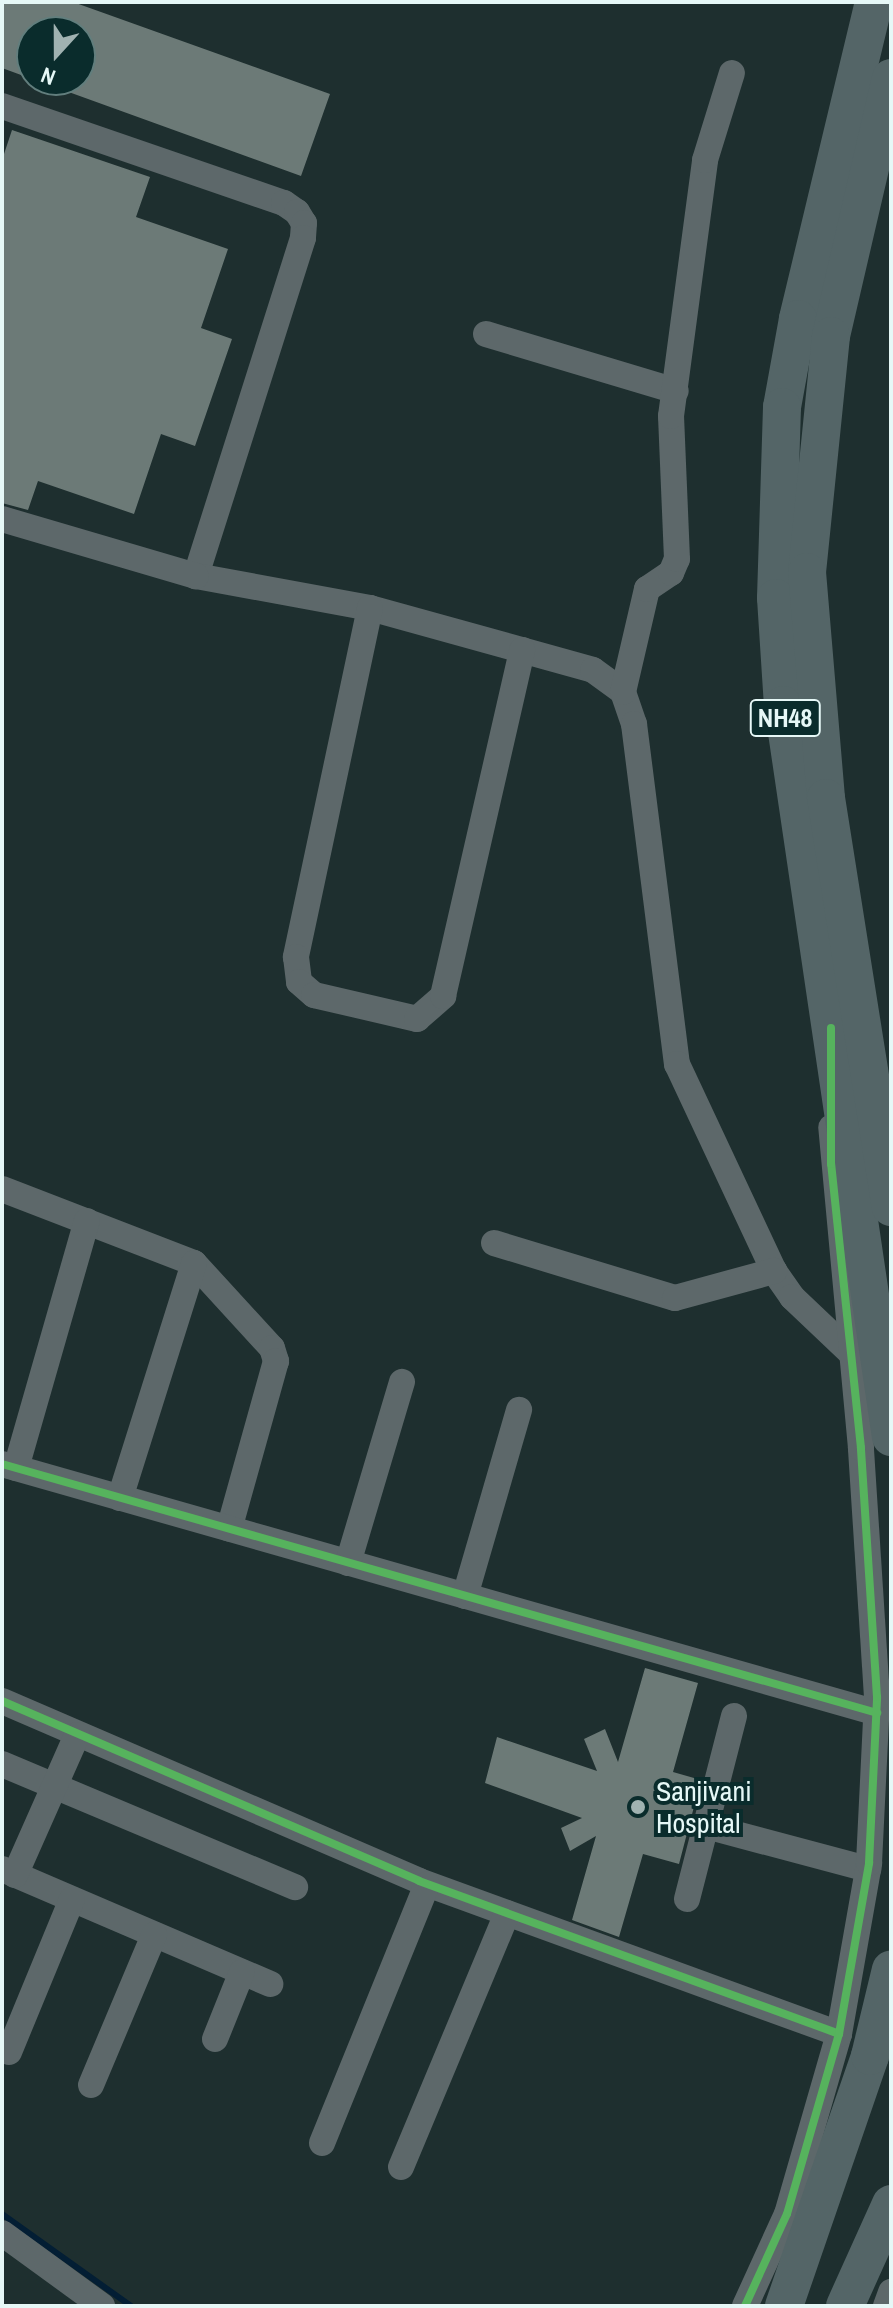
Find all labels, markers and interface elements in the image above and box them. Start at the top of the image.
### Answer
north arrow [16,16,96,96]
text: N [37,60,60,93]
road number: NH48 [749,696,821,740]
place label: Sanjivani Hospital [656,1774,752,1840]
marker: Sanjivani Hospital [627,1796,649,1818]

